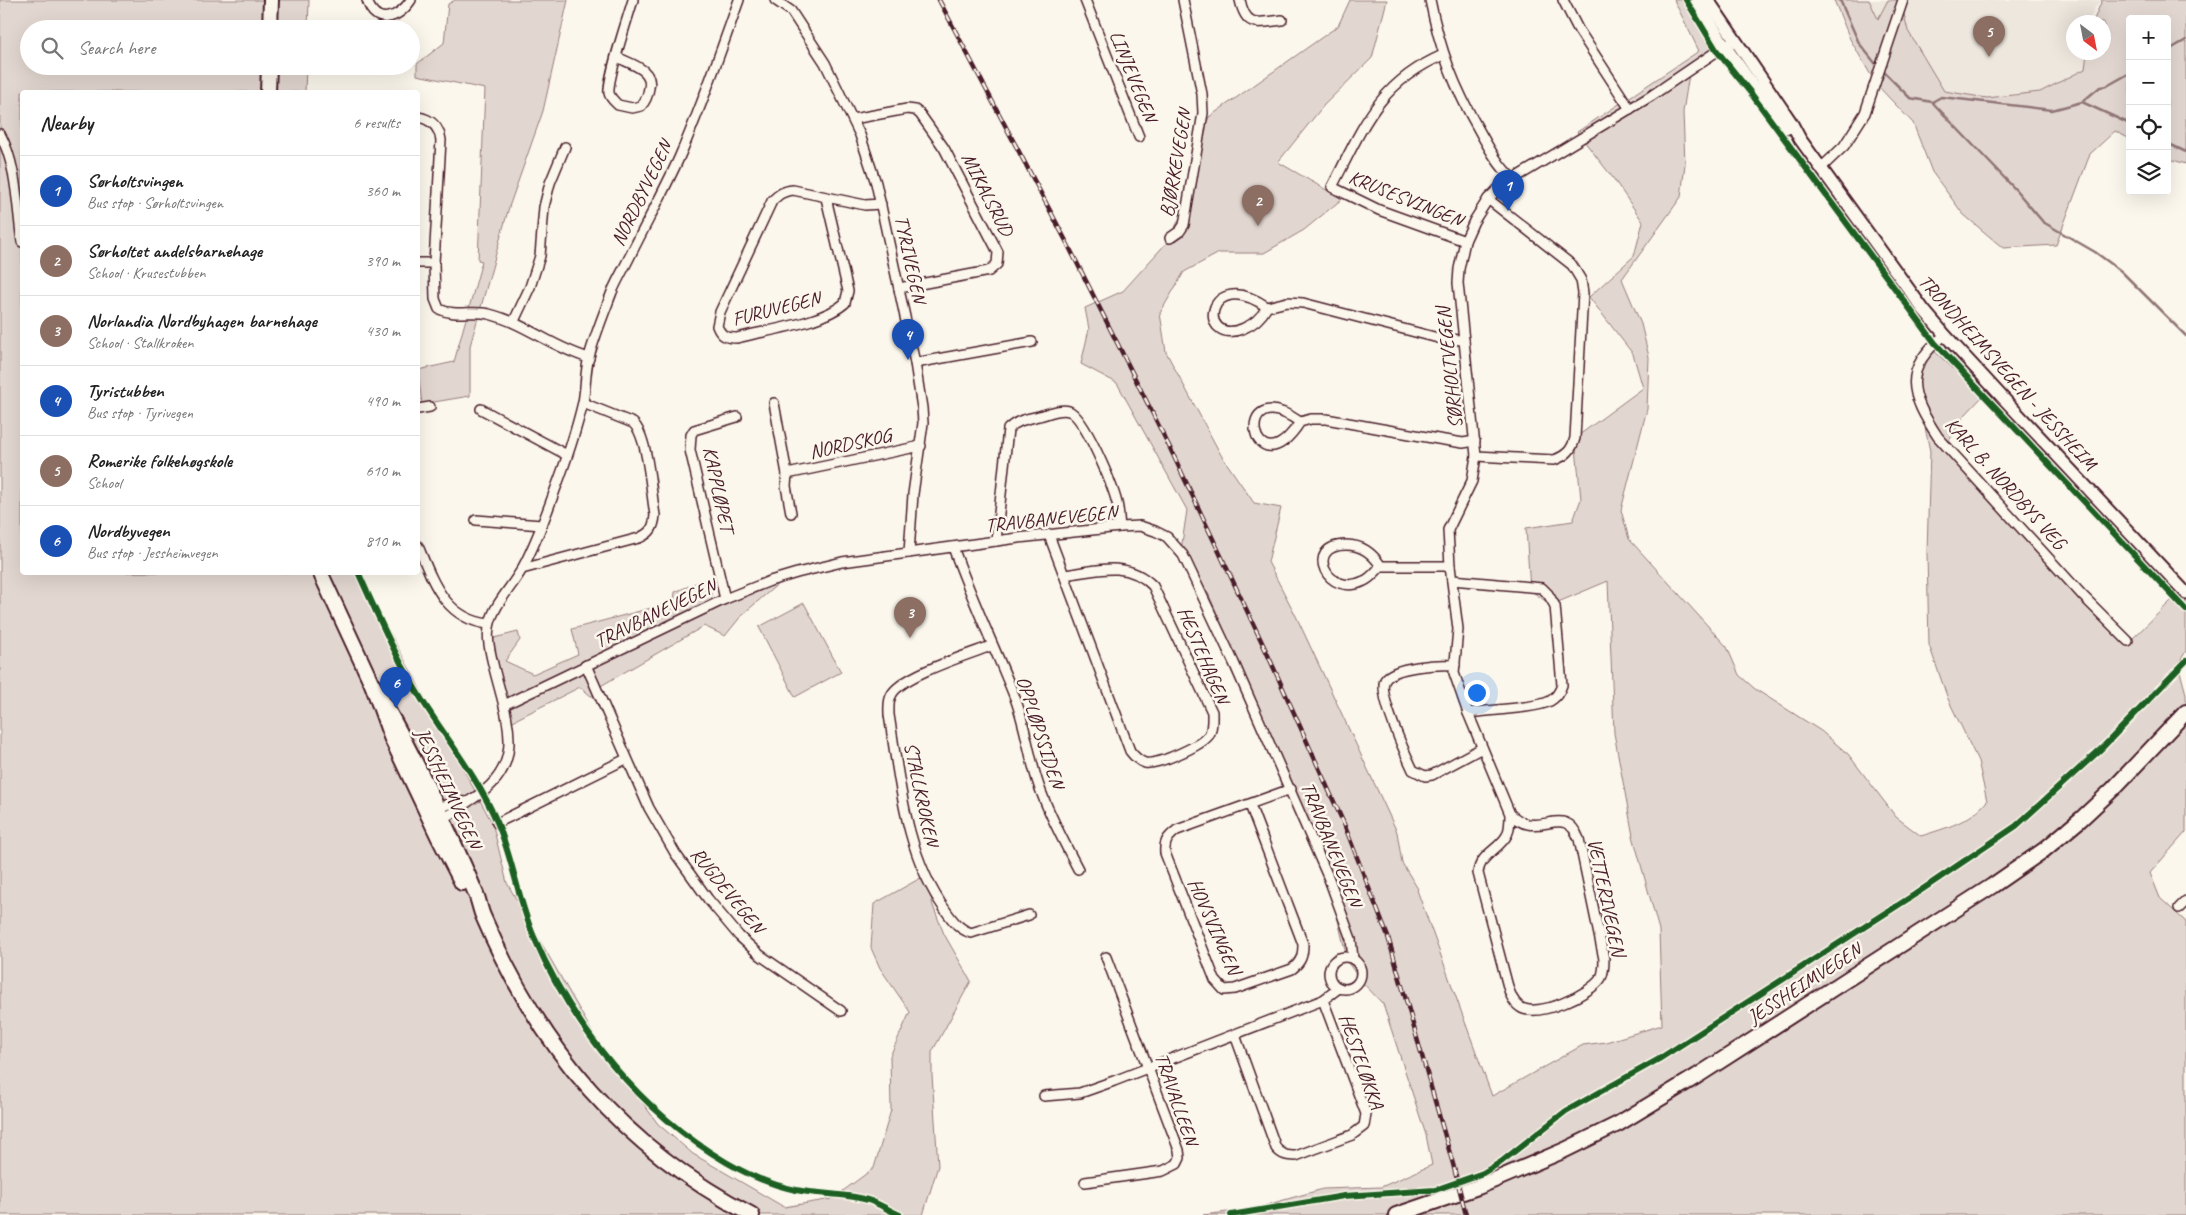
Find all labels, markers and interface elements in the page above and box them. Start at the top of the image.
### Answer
north arrow [2066,15,2111,60]
map controls [2126,15,2171,195]
button: + [2126,15,2171,60]
pin: 5 [1973,16,2005,57]
search box [20,20,420,75]
street label: LINJEVEGEN [1104,27,1164,128]
icon: search [38,34,66,62]
text: Search here [78,36,155,60]
button: − [2126,60,2171,105]
street label: BJØRKEVEGEN [1154,105,1198,219]
button: locate [2126,105,2171,150]
text: Nearby [40,110,93,136]
text: 6 results [353,113,400,133]
street label: NORDBYVEGEN [605,134,679,250]
street label: MIKALSRUD [956,148,1020,242]
button: layers [2126,150,2171,195]
street label: KRUSESVINGEN [1345,164,1469,234]
text: Sørholtsvingen [87,169,183,193]
pin: 1 [1492,170,1524,211]
text: 1 [52,181,60,201]
text: 360 m [366,181,400,201]
pin: 2 [1242,185,1274,226]
text: Bus stop · Sørholtsvingen [87,193,223,213]
street label: TYRIVEGEN [889,213,933,308]
text: Sørholtet andelsbarnehage [87,239,262,263]
text: 2 [52,251,60,271]
text: 390 m [366,251,400,271]
text: School · Krusestubben [87,263,205,283]
street label: TRONDHEIMSVEGEN - JESSHEIM [1913,269,2103,477]
street label: FURUVEGEN [730,285,825,331]
street label: SØRHOLTVEGEN [1430,303,1468,430]
text: Norlandia Nordbyhagen barnehage [87,309,317,333]
pin: 4 [892,319,924,360]
text: 3 [52,321,60,341]
text: 430 m [366,321,400,341]
text: School · Stallkroken [87,333,193,353]
text: Tyristubben [87,379,164,403]
text: 4 [52,391,60,411]
text: 490 m [366,391,400,411]
text: Bus stop · Tyrivegen [87,403,193,423]
street label: KARL B. NORDBYS VEG [1940,412,2073,556]
street label: NORDSKOG [807,422,896,464]
street label: KAPPLØPET [697,444,741,539]
text: Romerike folkehøgskole [87,449,232,473]
text: 5 [53,461,59,481]
text: 610 m [366,461,400,481]
text: School [87,473,121,493]
street label: TRAVBANEVEGEN [984,499,1121,538]
text: Nordbyvegen [87,519,170,543]
text: 6 [52,531,60,551]
text: 810 m [366,531,400,551]
text: Bus stop · Jessheimvegen [87,543,218,563]
street label: TRAVBANEVEGEN [590,572,723,654]
pin: 3 [894,597,926,638]
street label: HESTEHAGEN [1172,603,1236,710]
pin: 6 [380,667,412,708]
street label: OPPLØPSSIDEN [1011,673,1071,794]
your location [1464,680,1490,706]
street label: JESSHEIMVEGEN [409,723,489,855]
street label: STALLKROKEN [898,740,945,851]
street label: TRAVBANEVEGEN [1295,778,1369,913]
street label: VETTERIVEGEN [1582,836,1632,961]
street label: RUGDEVEGEN [685,842,772,941]
street label: HOVSVINGEN [1182,874,1248,981]
street label: JESSHEIMVEGEN [1742,936,1868,1030]
street label: HESTELØKKA [1334,1010,1390,1113]
street label: TRAVALLEEN [1149,1050,1205,1151]

